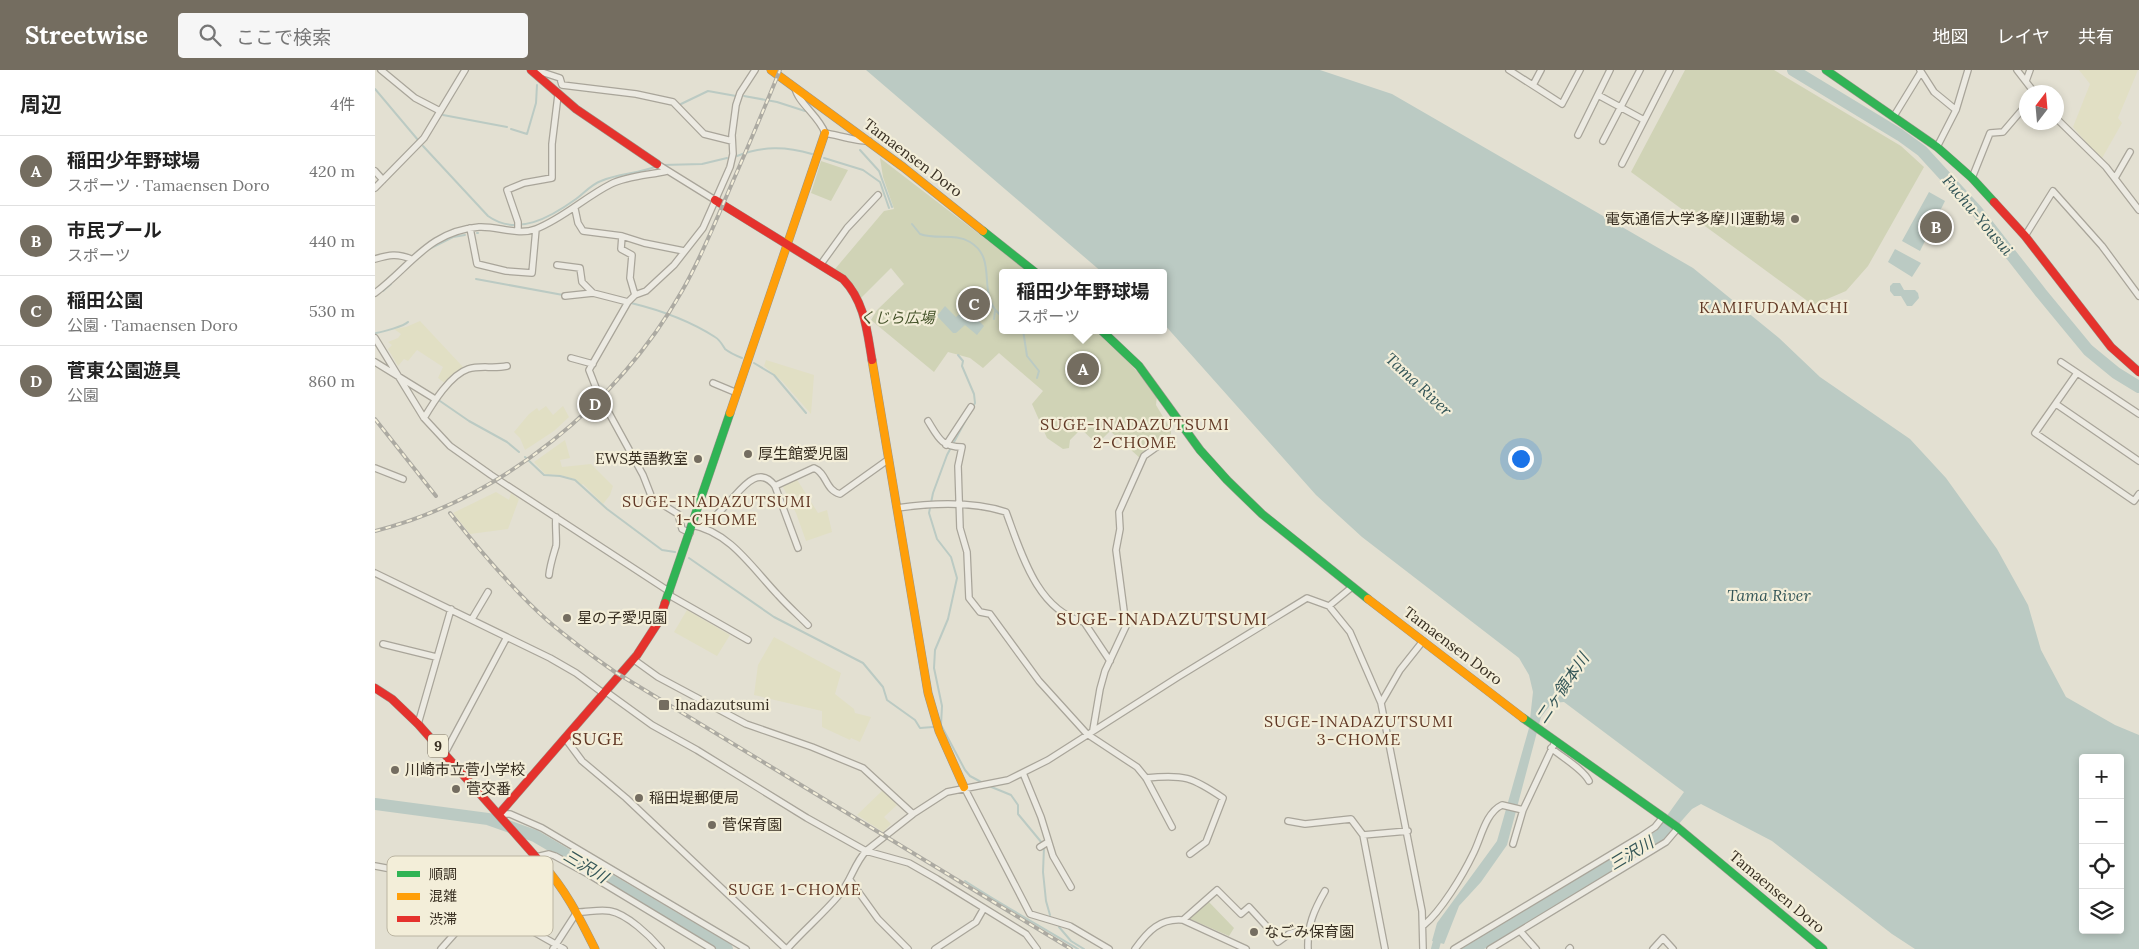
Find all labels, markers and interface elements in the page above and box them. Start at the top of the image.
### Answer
search box [178,13,528,58]
text: Streetwise [25,20,148,51]
icon: search [196,21,224,49]
text: ここで検索 [236,25,331,49]
text: 地図 [1933,25,1969,48]
text: レイヤ [1997,25,2050,48]
text: 共有 [2078,25,2114,48]
north arrow [2019,85,2064,130]
text: 周辺 [20,91,62,118]
text: 4件 [330,94,355,114]
street label: Tamaensen Doro [860,114,967,201]
text: 稲田少年野球場 [67,148,200,172]
text: A [31,161,41,181]
text: 420 m [309,161,355,181]
water label: Fuchu-Yousui [1938,171,2018,259]
text: スポーツ · Tamaensen Doro [67,175,270,195]
pin: B [1920,208,1952,246]
place label: 電気通信大学多摩川運動場 [1605,209,1785,228]
marker: 電気通信大学多摩川運動場 [1789,213,1801,225]
text: 市民プール [67,218,162,242]
text: B [31,231,41,251]
text: 440 m [309,231,355,251]
text: スポーツ [67,245,131,265]
popup [999,269,1167,334]
text: 稲田少年野球場 [1016,279,1150,303]
pin: C [958,285,990,323]
text: 稲田公園 [67,288,143,312]
district label: KAMIFUDAMACHI [1699,297,1849,317]
text: C [30,301,42,321]
text: 530 m [309,301,355,321]
text: スポーツ [1016,306,1080,326]
park label: くじら広場 [859,308,936,327]
text: 公園 · Tamaensen Doro [67,315,238,335]
water label: Tama River [1382,348,1457,420]
pin: A [1067,350,1099,388]
text: 菅東公園遊具 [67,358,181,382]
text: D [30,371,42,391]
text: 860 m [308,371,355,391]
text: 公園 [67,385,99,405]
pin: D [579,385,611,423]
district label: SUGE-INADAZUTSUMI 2-CHOME [1040,414,1230,452]
place label: 厚生館愛児園 [758,444,848,463]
your location [1508,446,1534,472]
marker: 厚生館愛児園 [742,448,754,460]
place label: EWS英語教室 [595,449,688,468]
marker: EWS英語教室 [692,453,704,465]
district label: SUGE-INADAZUTSUMI 1-CHOME [622,491,812,529]
water label: Tama River [1727,585,1811,605]
street label: Tamaensen Doro [1400,602,1507,689]
district label: SUGE-INADAZUTSUMI [1056,607,1268,630]
place label: 星の子愛児園 [577,608,667,627]
marker: 星の子愛児園 [561,612,573,624]
water label: 二ヶ領本川 [1531,648,1594,727]
place label: Inadazutsumi [675,695,769,714]
marker: Inadazutsumi [657,698,671,712]
district label: SUGE-INADAZUTSUMI 3-CHOME [1264,711,1454,749]
district label: SUGE [572,727,624,750]
road number: 9 [428,734,448,758]
map controls [2079,754,2124,934]
button: + [2079,754,2124,799]
place label: 川崎市立菅小学校 [405,760,525,779]
marker: 川崎市立菅小学校 [389,764,401,776]
place label: 菅交番 [466,779,511,798]
marker: 菅交番 [450,783,462,795]
place label: 稲田堤郵便局 [649,788,739,807]
marker: 稲田堤郵便局 [633,792,645,804]
button: − [2079,799,2124,844]
place label: 菅保育園 [722,815,782,834]
marker: 菅保育園 [706,819,718,831]
water label: 三沢川 [1605,831,1658,874]
button: locate [2079,844,2124,889]
water label: 三沢川 [560,845,613,888]
street label: Tamaensen Doro [1726,846,1829,937]
legend [387,856,553,936]
text: 順調 [429,865,457,883]
district label: SUGE 1-CHOME [728,879,862,899]
text: 混雑 [429,887,457,905]
button: layers [2079,889,2124,934]
text: 渋滞 [429,910,457,928]
place label: なごみ保育園 [1264,922,1354,941]
marker: なごみ保育園 [1248,926,1260,938]

